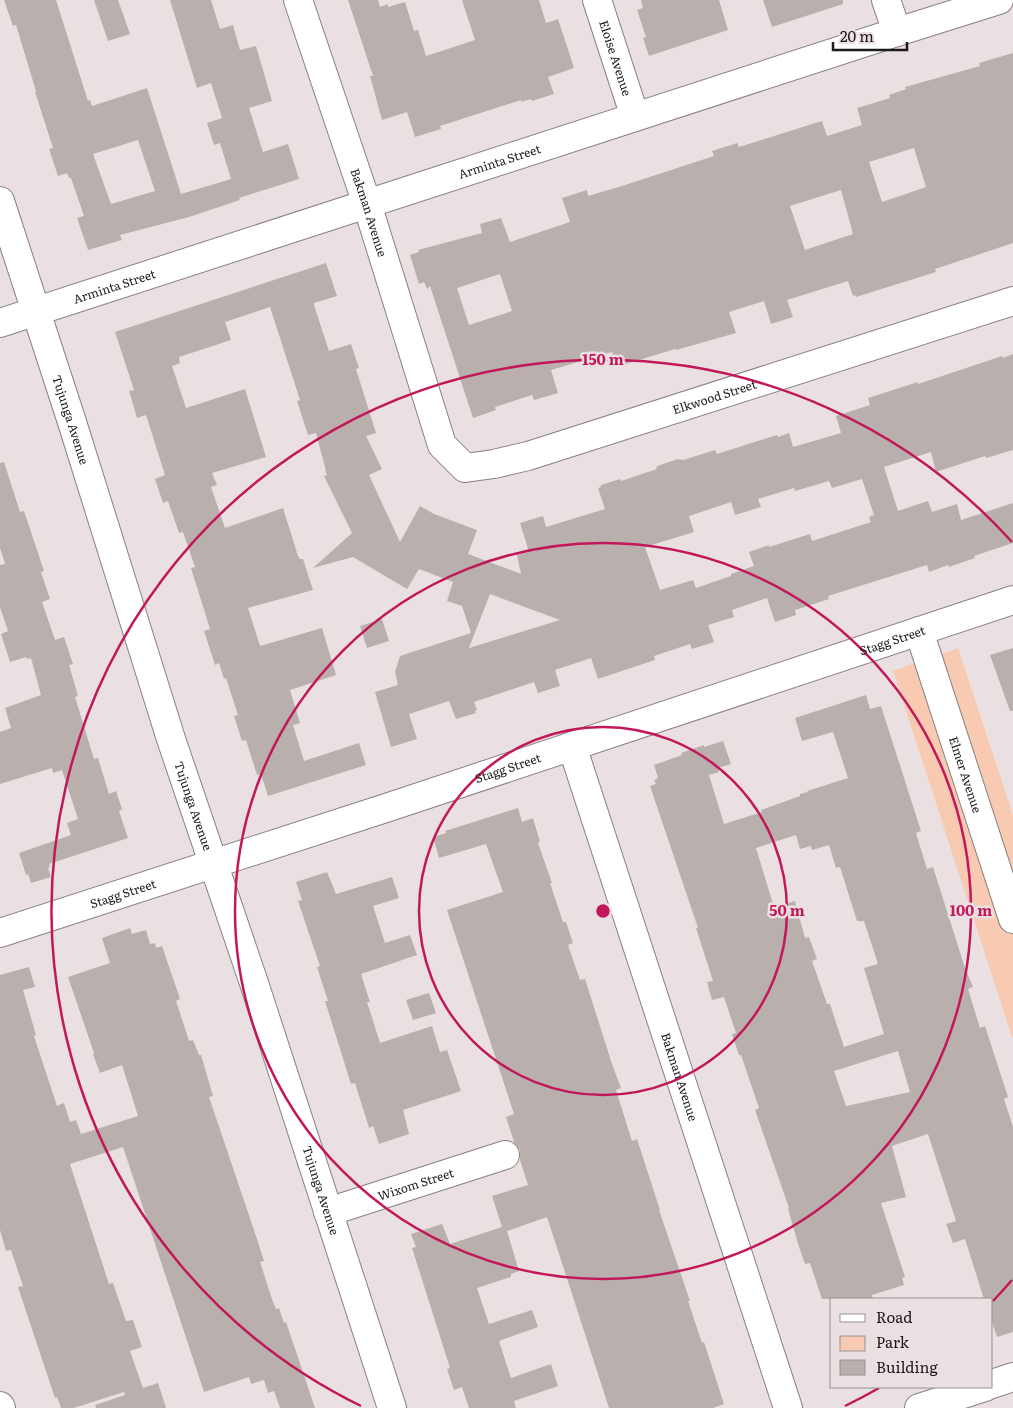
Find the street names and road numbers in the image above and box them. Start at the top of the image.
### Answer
street label: Eloise Avenue [595,18,637,98]
street label: Arminta Street [456,139,543,183]
street label: Bakman Avenue [346,166,392,259]
street label: Arminta Street [71,264,158,308]
street label: Tujunga Avenue [48,373,94,467]
street label: Elkwood Street [670,375,759,418]
street label: Stagg Street [857,621,928,659]
street label: Elmer Avenue [945,734,987,815]
street label: Stagg Street [472,748,543,787]
street label: Tujunga Avenue [170,759,217,853]
street label: Stagg Street [87,874,158,912]
street label: Bakman Avenue [657,1030,703,1123]
street label: Tujunga Avenue [298,1143,344,1237]
street label: Wixom Street [375,1163,456,1204]

